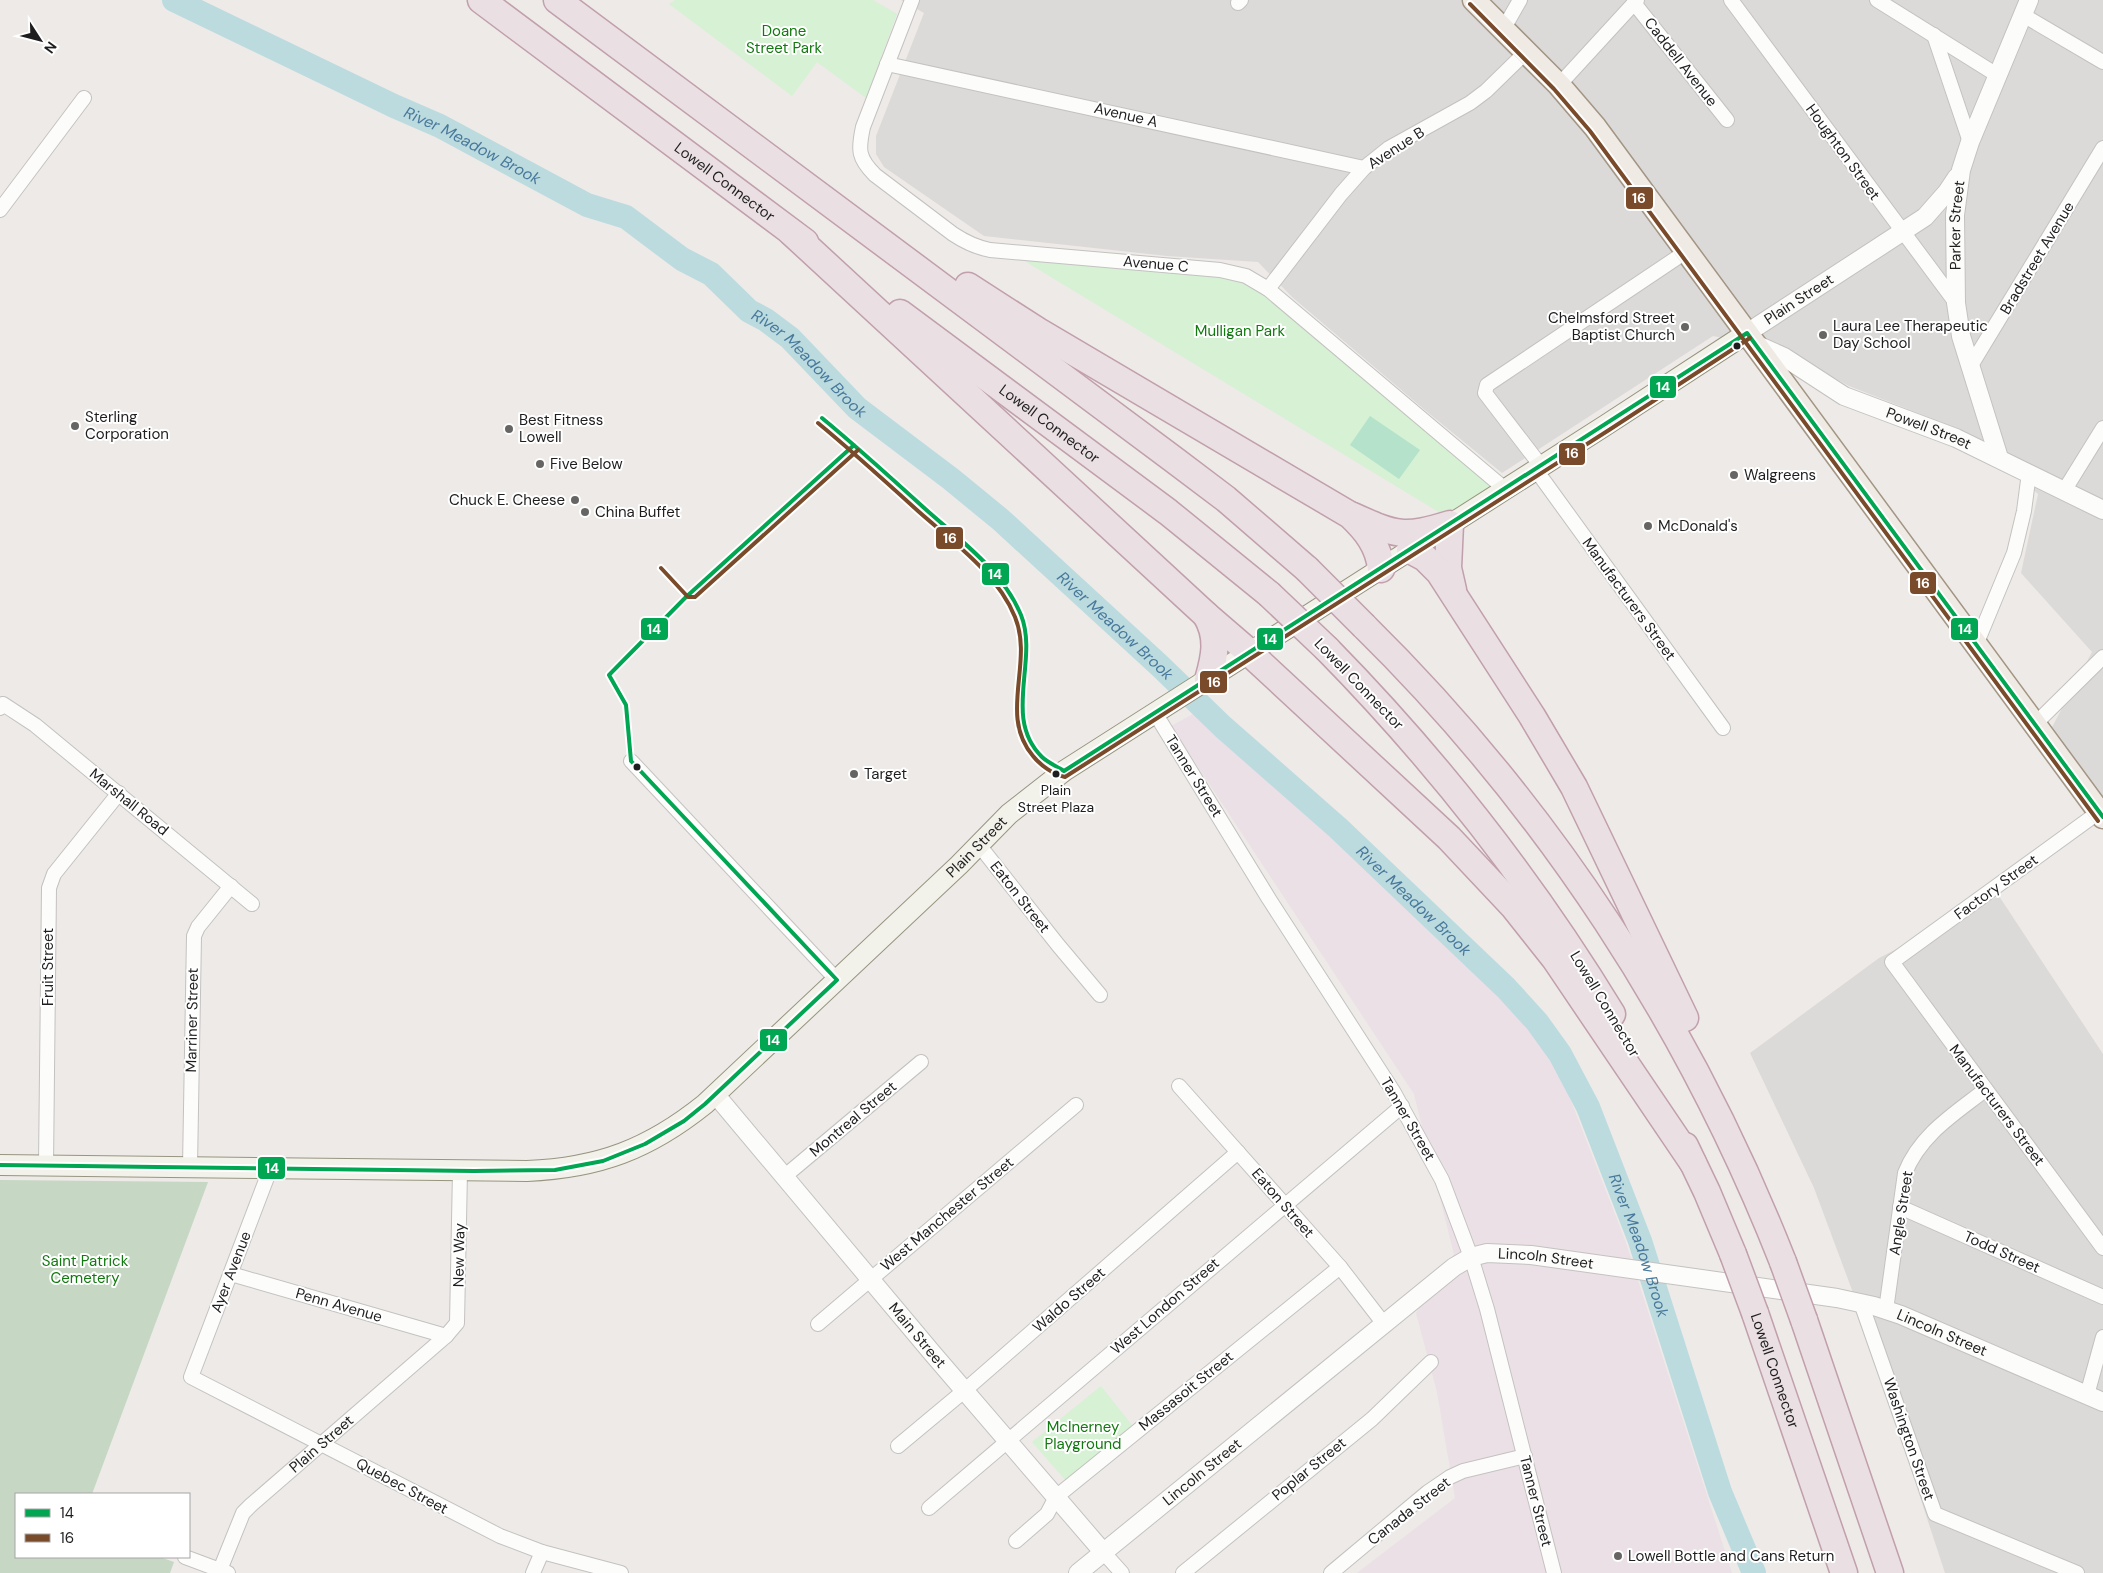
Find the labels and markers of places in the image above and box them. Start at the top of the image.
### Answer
place label: Chelmsford Street Baptist Church [1548,308,1675,345]
place label: Laura Lee Therapeutic Day School [1833,316,1988,353]
marker: Chelmsford Street Baptist Church [1679,321,1691,333]
marker: Laura Lee Therapeutic Day School [1817,329,1829,341]
unlabelled marker [1732,341,1742,351]
place label: Sterling Corporation [85,407,169,444]
place label: Best Fitness Lowell [519,410,603,447]
marker: Sterling Corporation [69,420,81,432]
marker: Best Fitness Lowell [503,423,515,435]
place label: Five Below [550,454,623,474]
marker: Five Below [534,458,546,470]
place label: Walgreens [1744,465,1816,485]
marker: Walgreens [1728,469,1740,481]
place label: Chuck E. Cheese [449,490,565,510]
marker: Chuck E. Cheese [569,494,581,506]
place label: China Buffet [595,502,681,522]
marker: China Buffet [579,506,591,518]
place label: McDonald's [1658,516,1738,536]
marker: McDonald's [1642,520,1654,532]
unlabelled marker [632,762,642,772]
place label: Target [864,764,907,784]
marker: Target [848,768,860,780]
marker: Plain Street Plaza [1051,769,1061,779]
place label: Plain Street Plaza [1018,781,1094,816]
place label: Lowell Bottle and Cans Return [1628,1546,1834,1566]
marker: Lowell Bottle and Cans Return [1612,1550,1624,1562]

